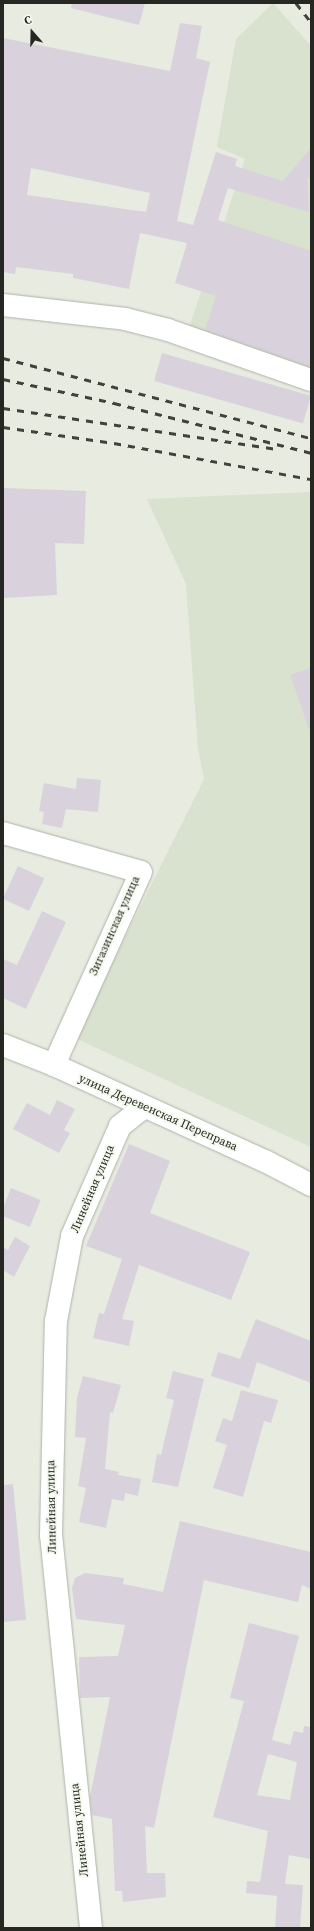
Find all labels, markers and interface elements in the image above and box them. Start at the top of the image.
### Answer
north arrow [12,12,52,52]
text: С [22,12,34,28]
street label: Зигазинская улица [87,874,143,978]
street label: улица Деревенская Переправа [76,1071,240,1155]
street label: Линейная улица [68,1143,118,1235]
street label: Линейная улица [44,1460,60,1554]
street label: Линейная улица [68,1782,92,1878]

